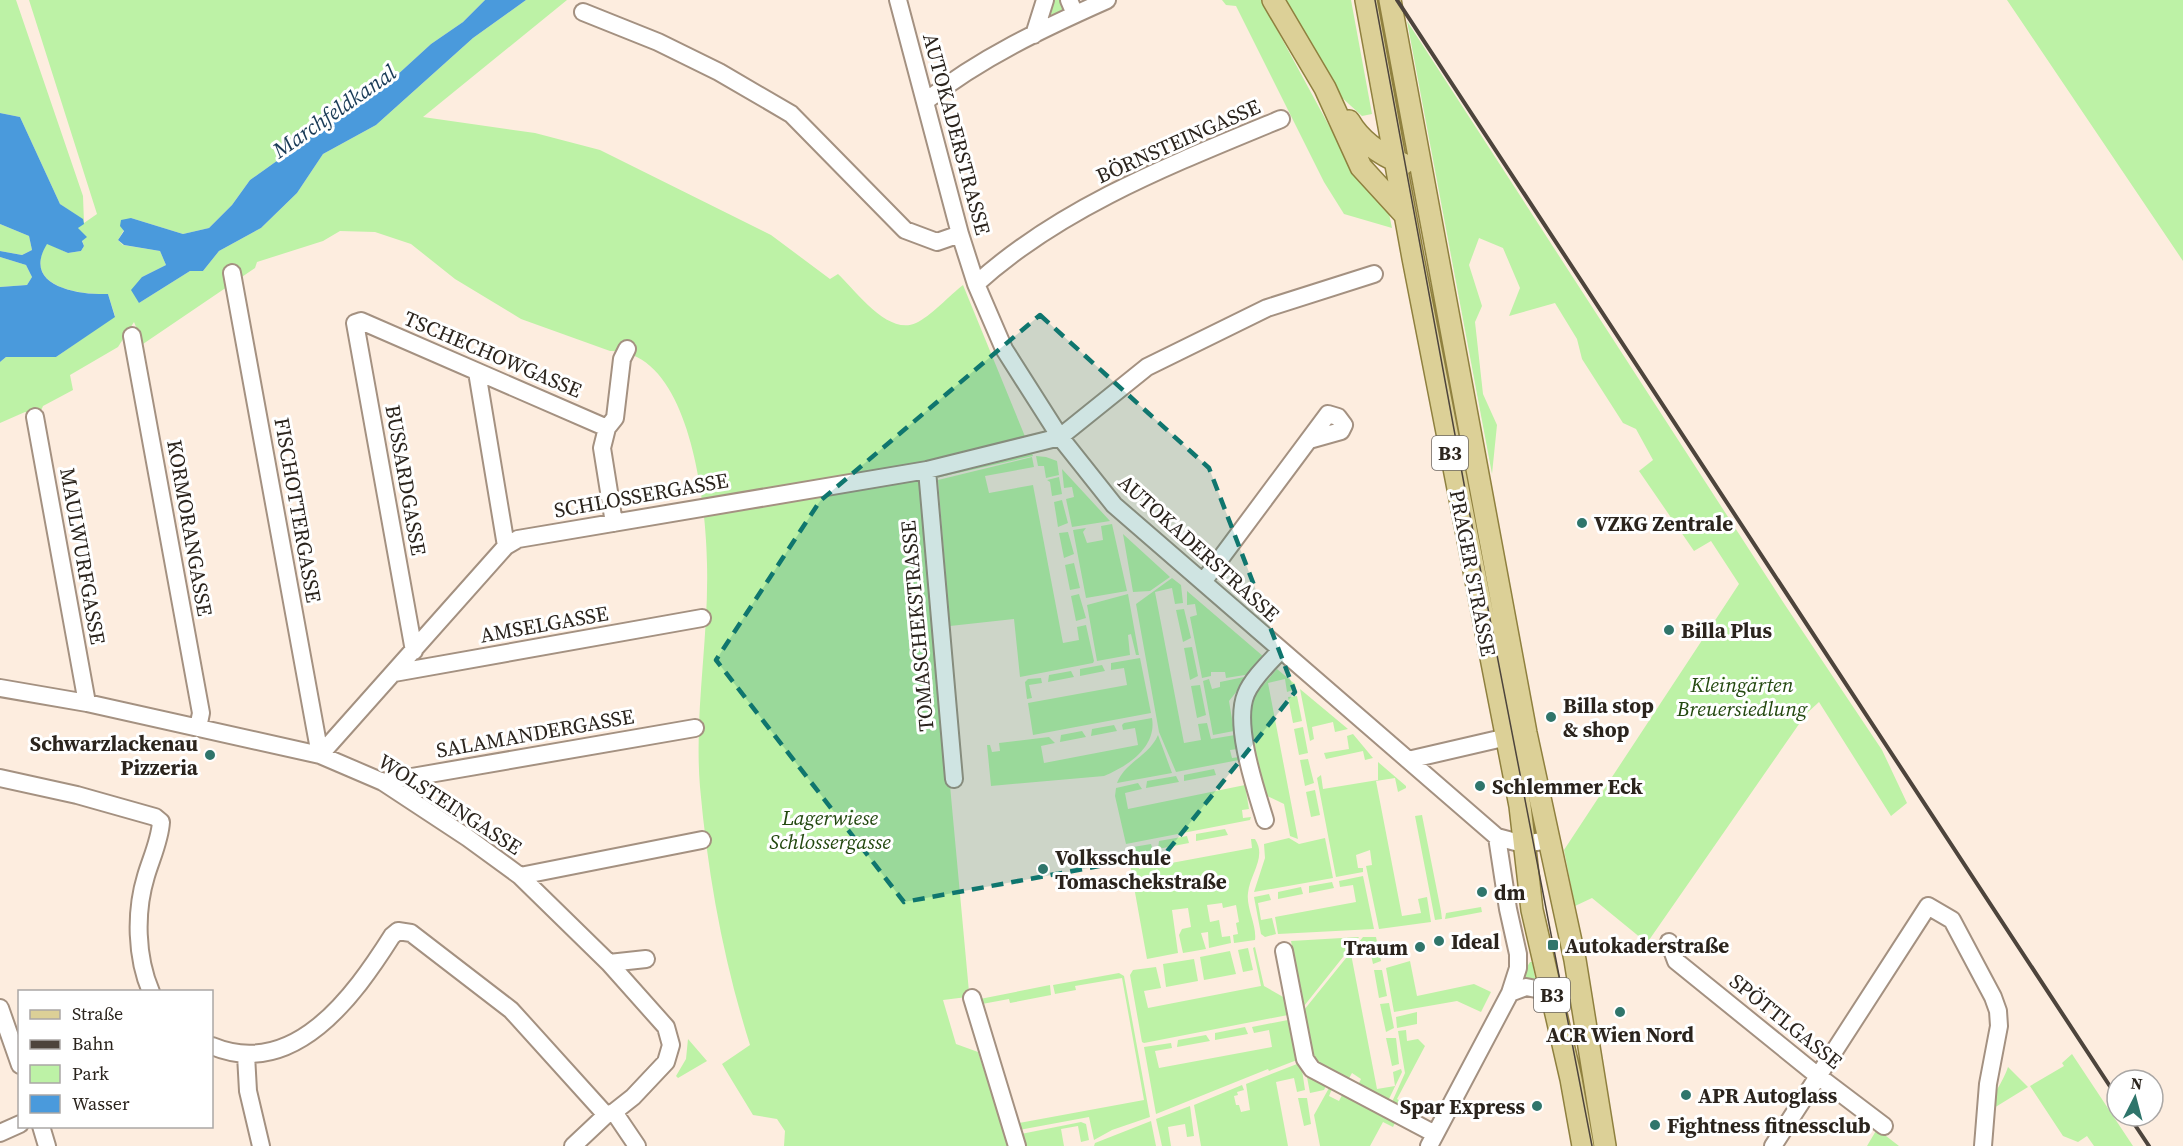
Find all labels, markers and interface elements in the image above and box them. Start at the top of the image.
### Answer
street label: AUTOKADERSTRASSE [916,30,998,238]
water label: Marchfeldkanal [265,57,403,165]
street label: BÖRNSTEINGASSE [1091,92,1265,190]
street label: TSCHECHOWGASSE [400,303,586,405]
street label: BUSSARDGASSE [378,402,434,558]
street label: FISCHOTTERGASSE [267,415,329,605]
road number: B3 [1432,436,1468,470]
street label: KORMORANGASSE [160,438,220,618]
street label: MAULWURFGASSE [53,465,113,647]
street label: SCHLOSSERGASSE [552,465,730,525]
street label: AUTOKADERSTRASSE [1112,468,1286,628]
street label: PRAGER STRASSE [1443,487,1503,659]
place label: VZKG Zentrale [1594,509,1733,538]
marker: VZKG Zentrale [1575,516,1589,530]
street label: TOMASCHEKSTRASSE [893,519,941,733]
street label: AMSELGASSE [478,598,610,650]
place label: Billa Plus [1681,616,1772,645]
marker: Billa Plus [1662,623,1676,637]
park label: Kleingärten Breuersiedlung [1676,670,1808,723]
place label: Billa stop & shop [1563,691,1654,744]
street label: SALAMANDERGASSE [434,701,636,765]
marker: Billa stop & shop [1544,710,1558,724]
place label: Schwarzlackenau Pizzeria [30,729,199,782]
street label: WOLSTEINGASSE [372,747,528,861]
marker: Schwarzlackenau Pizzeria [203,748,217,762]
place label: Schlemmer Eck [1492,772,1643,801]
marker: Schlemmer Eck [1473,779,1487,793]
park label: Lagerwiese Schlossergasse [769,803,891,856]
place label: Volksschule Tomaschekstraße [1055,843,1227,896]
marker: Volksschule Tomaschekstraße [1036,862,1050,876]
place label: dm [1494,878,1526,907]
marker: dm [1475,885,1489,899]
place label: Ideal [1451,927,1500,956]
place label: Autokaderstraße [1565,931,1729,960]
place label: Traum [1343,933,1408,962]
marker: Ideal [1432,934,1446,948]
marker: Autokaderstraße [1546,938,1560,952]
marker: Traum [1413,940,1427,954]
street label: SPÖTTLGASSE [1724,967,1848,1075]
road number: B3 [1534,978,1570,1012]
legend [18,990,213,1128]
text: Straße [72,1001,123,1026]
marker: ACR Wien Nord [1613,1005,1627,1019]
place label: ACR Wien Nord [1546,1020,1695,1049]
text: Bahn [72,1031,114,1056]
text: Park [72,1061,109,1086]
north arrow [2105,1068,2165,1128]
text: N [2130,1072,2144,1095]
place label: APR Autoglass [1698,1081,1838,1110]
marker: APR Autoglass [1679,1088,1693,1102]
text: Wasser [72,1091,130,1116]
place label: Spar Express [1400,1092,1525,1121]
marker: Spar Express [1530,1099,1544,1113]
place label: Fightness fitnessclub [1667,1111,1871,1140]
marker: Fightness fitnessclub [1648,1118,1662,1132]

